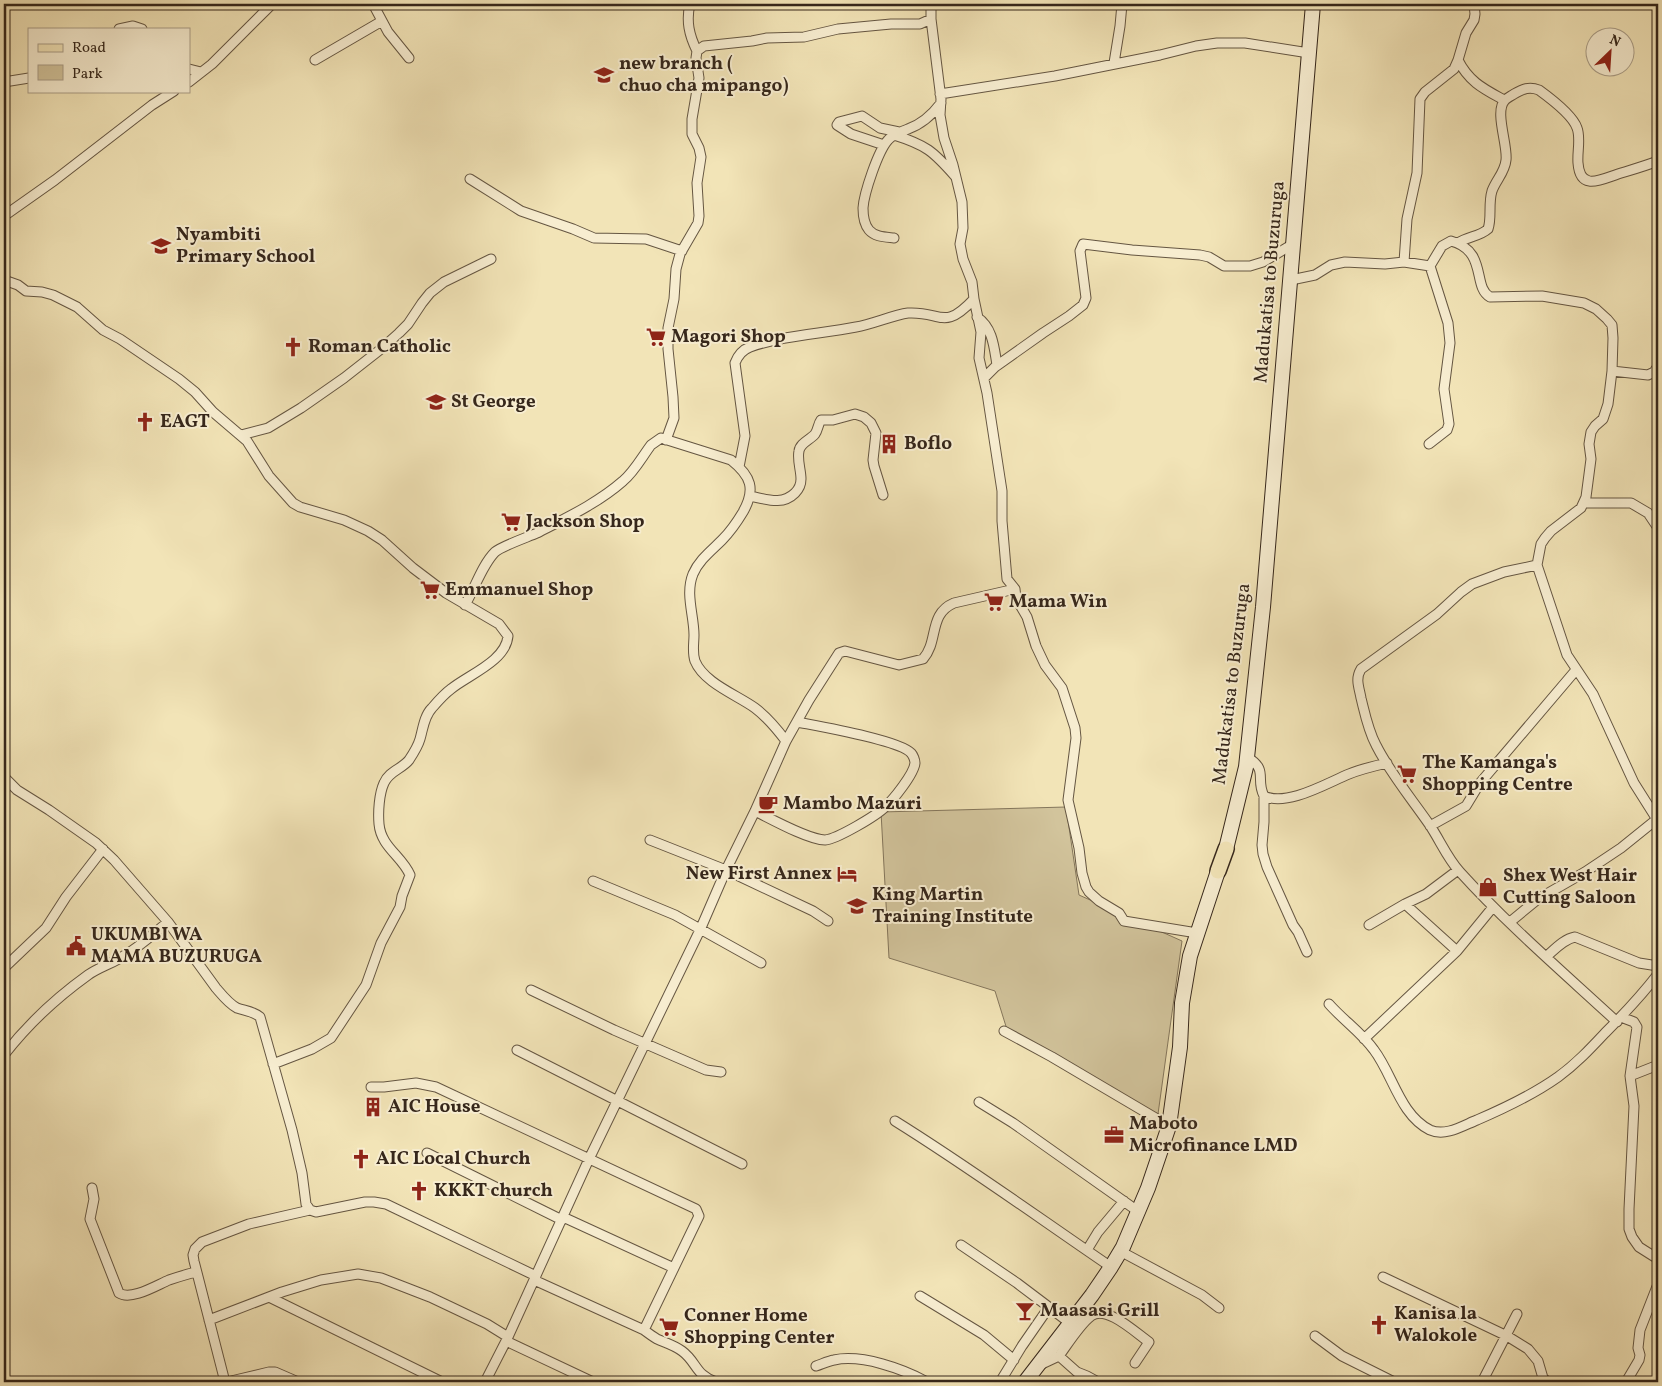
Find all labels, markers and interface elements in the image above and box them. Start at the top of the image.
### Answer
legend [28,28,190,92]
north arrow [1584,28,1634,78]
text: N [1606,31,1623,52]
text: Road [72,38,106,59]
place label: new branch ( chuo cha mipango) [619,51,789,99]
text: Park [72,64,103,85]
school or university icon: new branch ( chuo cha mipango) [593,64,615,86]
street label: Madukatisa to Buzuruga [1248,180,1292,384]
place label: Nyambiti Primary School [176,222,315,270]
school or university icon: Nyambiti Primary School [150,235,172,257]
place label: Magori Shop [671,324,786,350]
supermarket icon: Magori Shop [645,326,667,348]
place label: Roman Catholic [308,334,451,360]
church icon: Roman Catholic [282,336,304,358]
place label: St George [451,389,536,415]
school or university icon: St George [425,391,447,413]
place label: EAGT [160,409,210,435]
church icon: EAGT [134,411,156,433]
place label: Boflo [904,431,952,457]
building icon: Boflo [878,433,900,455]
place label: Jackson Shop [525,509,645,535]
supermarket icon: Jackson Shop [500,511,522,533]
place label: Emmanuel Shop [445,577,593,603]
supermarket icon: Emmanuel Shop [419,579,441,601]
street label: Madukatisa to Buzuruga [1207,582,1257,786]
place label: Mama Win [1009,589,1107,615]
supermarket icon: Mama Win [983,591,1005,613]
place label: The Kamanga's Shopping Centre [1422,750,1573,798]
supermarket icon: The Kamanga's Shopping Centre [1396,763,1418,785]
place label: Mambo Mazuri [783,791,922,817]
cafe icon: Mambo Mazuri [757,793,779,815]
place label: New First Annex [686,861,832,887]
hotel icon: New First Annex [836,863,858,885]
place label: Shex West Hair Cutting Saloon [1503,863,1637,911]
shop icon: Shex West Hair Cutting Saloon [1477,876,1499,898]
place label: King Martin Training Institute [872,882,1033,930]
school or university icon: King Martin Training Institute [846,895,868,917]
place label: UKUMBI WA MAMA BUZURUGA [91,922,263,970]
public building icon: UKUMBI WA MAMA BUZURUGA [65,935,87,957]
place label: AIC House [388,1094,481,1120]
building icon: AIC House [362,1096,384,1118]
place label: Maboto Microfinance LMD [1129,1111,1297,1159]
office icon: Maboto Microfinance LMD [1103,1124,1125,1146]
place label: AIC Local Church [376,1146,531,1172]
church icon: AIC Local Church [350,1148,372,1170]
place label: KKKT church [434,1178,553,1204]
church icon: KKKT church [408,1180,430,1202]
place label: Maasasi Grill [1040,1298,1160,1324]
bar icon: Maasasi Grill [1014,1300,1036,1322]
place label: Kanisa la Walokole [1394,1301,1477,1349]
place label: Conner Home Shopping Center [684,1303,835,1351]
church icon: Kanisa la Walokole [1368,1314,1390,1336]
supermarket icon: Conner Home Shopping Center [658,1316,680,1338]

